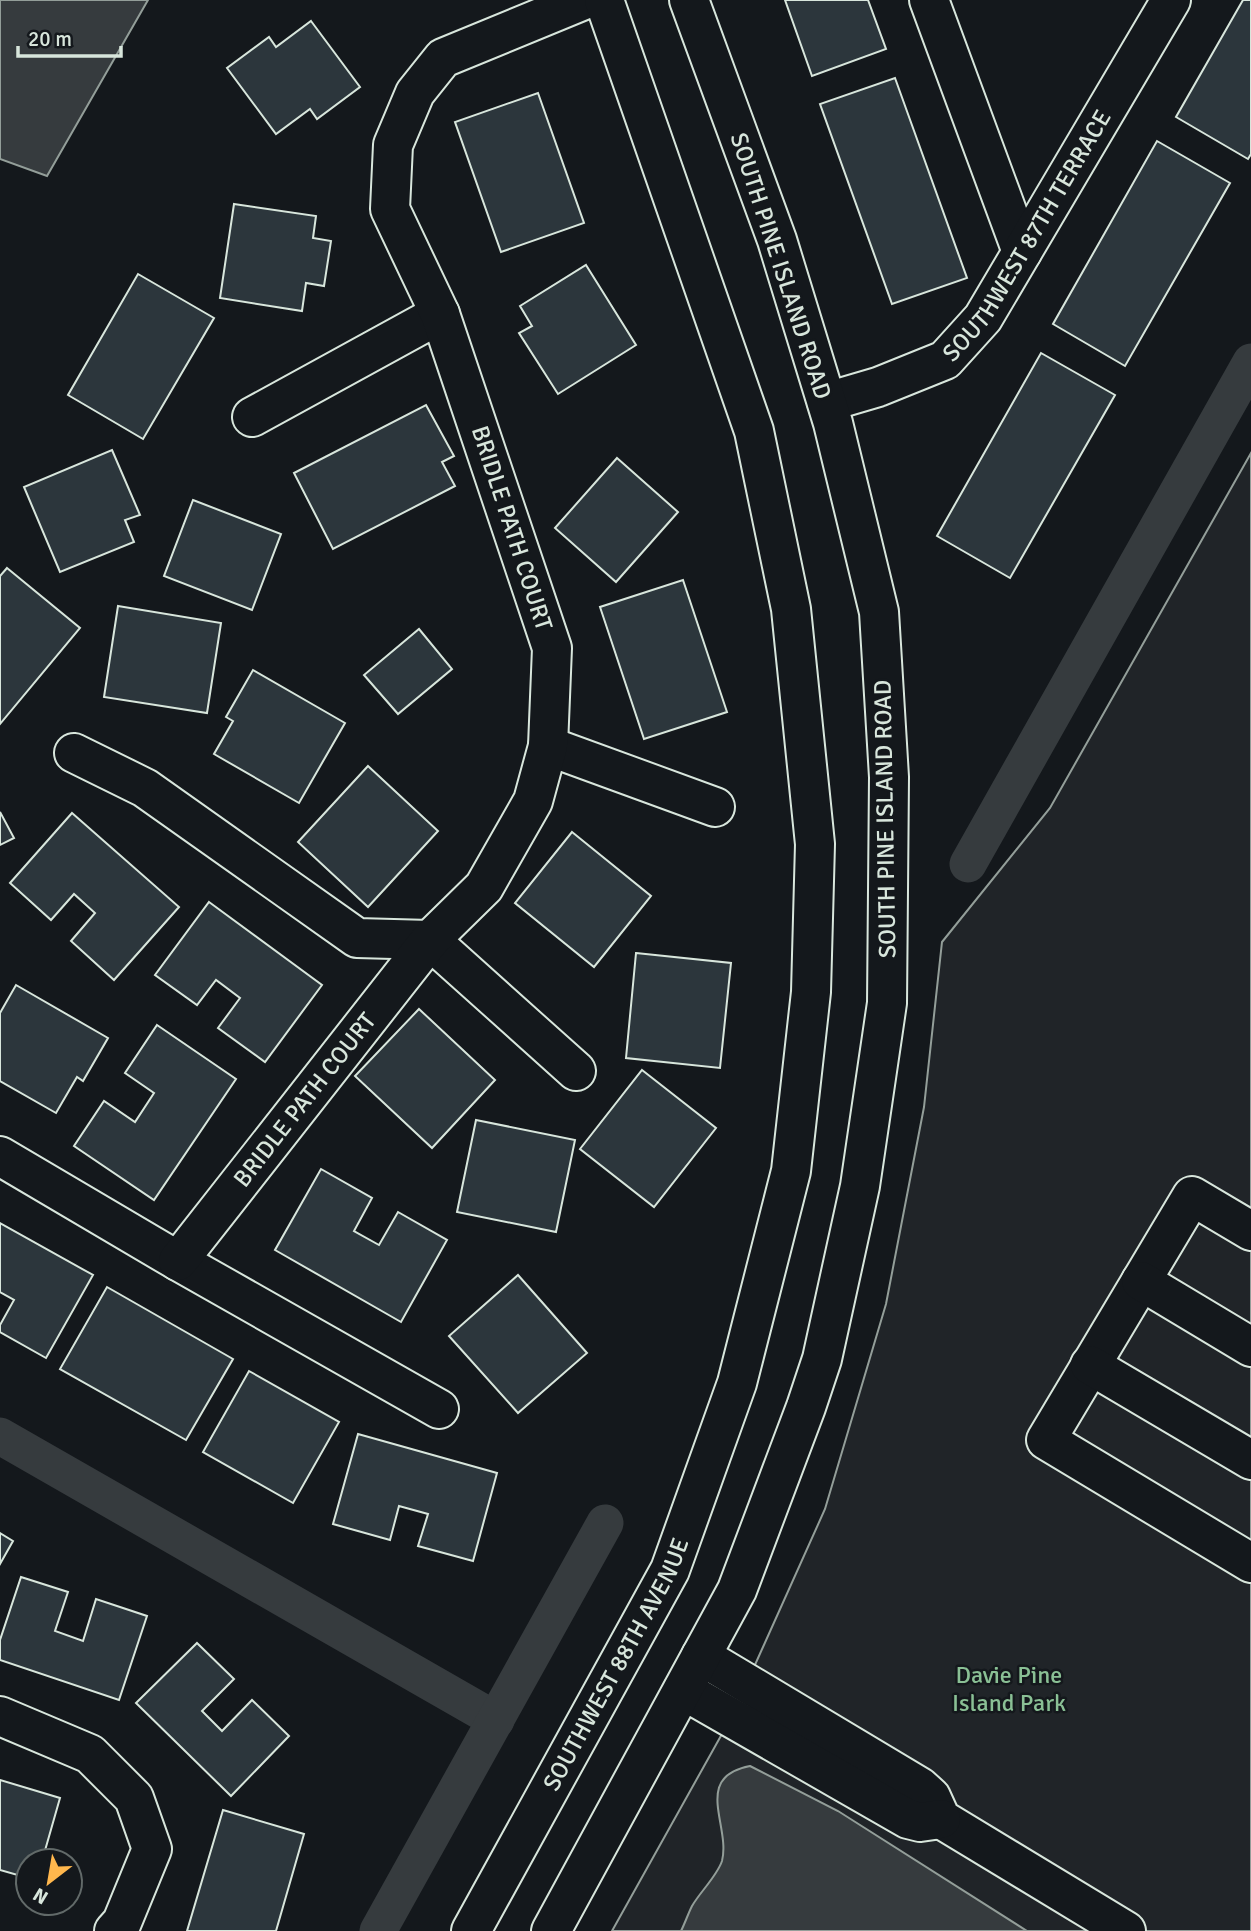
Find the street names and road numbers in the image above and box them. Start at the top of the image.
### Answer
street label: SOUTHWEST 87TH TERRACE [936,104,1118,368]
street label: SOUTH PINE ISLAND ROAD [724,129,838,403]
street label: BRIDLE PATH COURT [465,422,559,634]
street label: SOUTH PINE ISLAND ROAD [868,680,902,958]
street label: BRIDLE PATH COURT [227,1006,382,1193]
street label: SOUTHWEST 88TH AVENUE [536,1534,695,1796]

